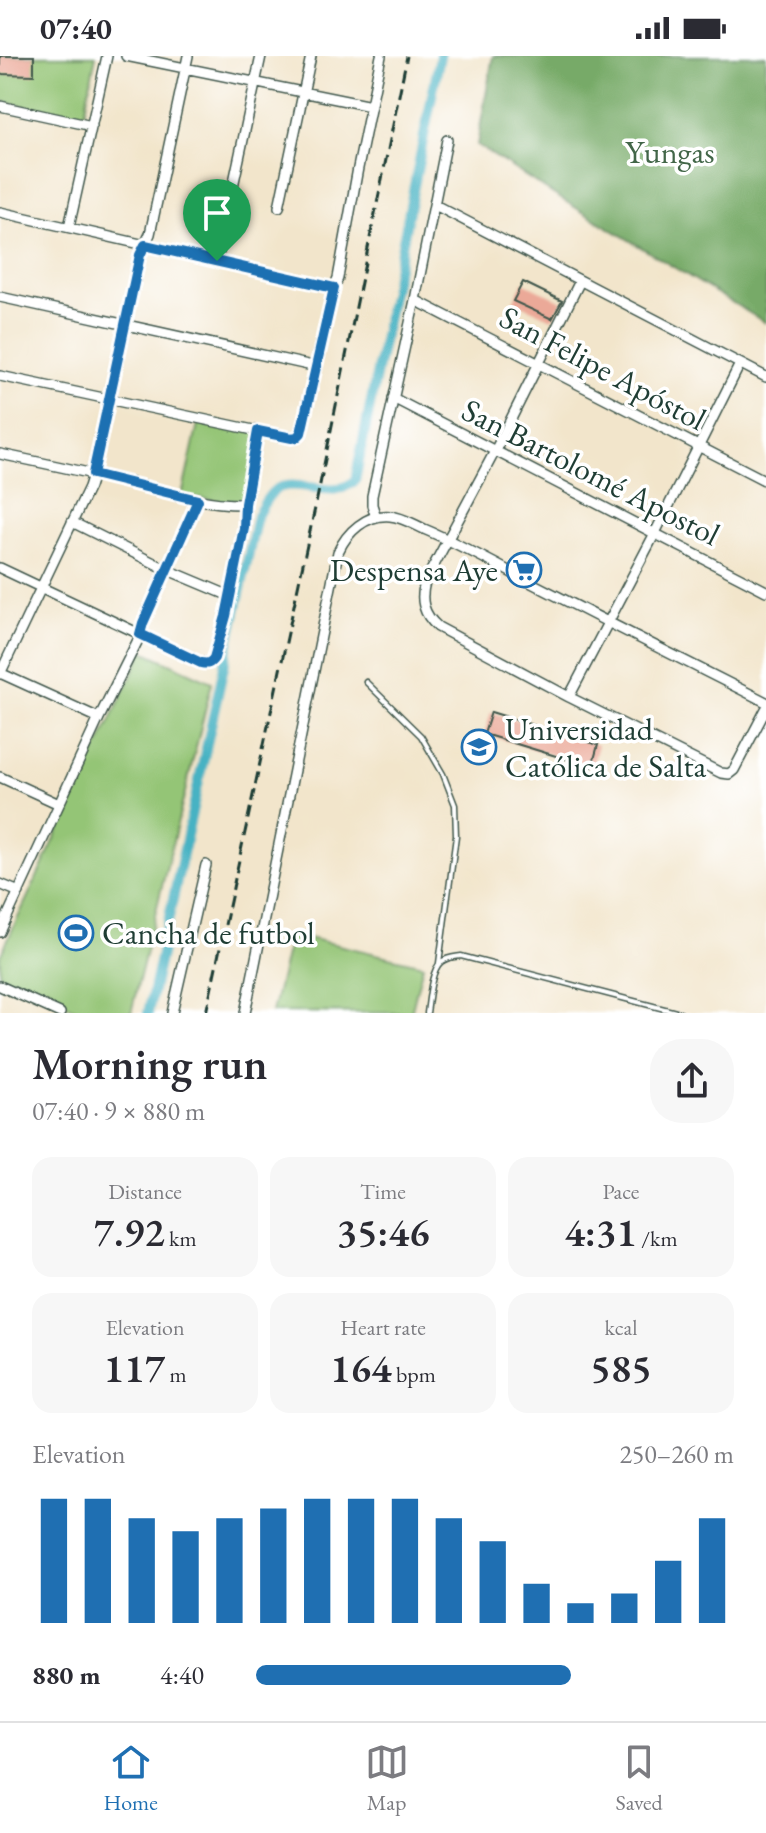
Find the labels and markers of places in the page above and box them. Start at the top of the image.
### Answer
pin [183,179,251,261]
place label: Despensa Aye [330,549,498,591]
supermarket icon: Despensa Aye [505,551,543,589]
place label: Universidad Católica de Salta [505,708,707,787]
school or university icon: Universidad Católica de Salta [460,728,498,766]
place label: Cancha de futbol [102,912,315,954]
sports icon: Cancha de futbol [57,914,95,952]

